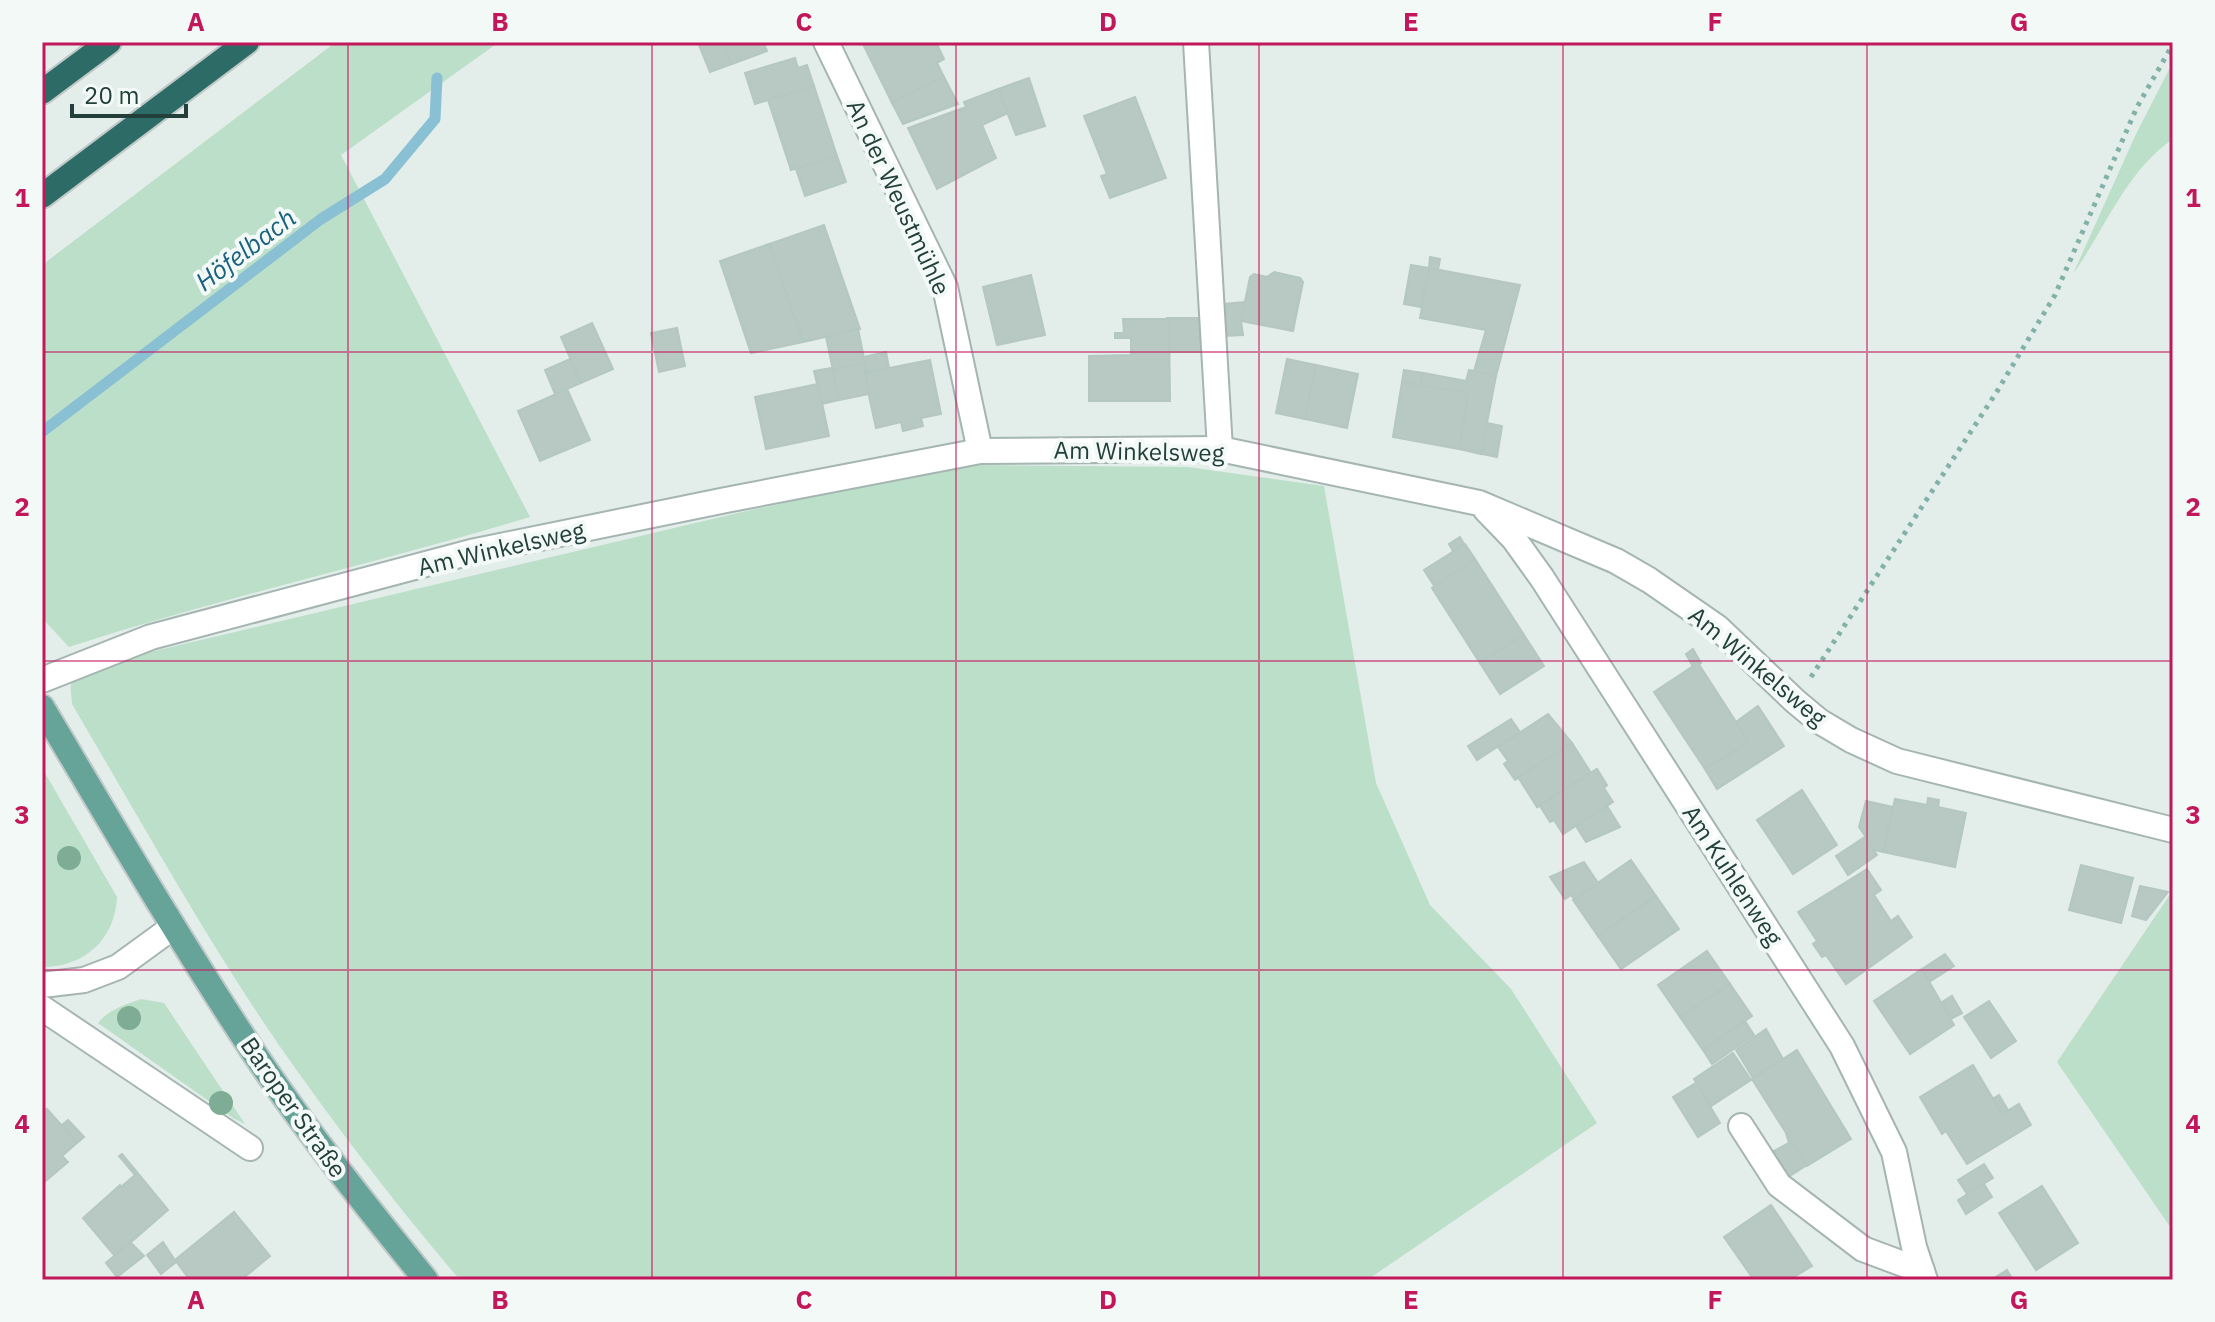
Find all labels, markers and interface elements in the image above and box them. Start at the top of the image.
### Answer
text: A [187,4,205,38]
text: B [491,4,509,38]
text: C [796,4,813,38]
text: D [1099,4,1117,38]
text: E [1403,4,1419,38]
text: F [1707,4,1723,38]
text: G [2010,4,2028,38]
scale bar [72,68,186,118]
text: 20 m [84,79,139,111]
street label: An der Weustmühle [840,94,958,300]
text: 1 [14,180,30,214]
text: 1 [2185,180,2201,214]
water label: Höfelbach [188,200,302,298]
street label: Am Winkelsweg [1053,434,1225,468]
text: 2 [14,489,30,523]
text: 2 [2185,489,2201,523]
street label: Am Winkelsweg [414,513,588,583]
street label: Am Winkelsweg [1682,599,1834,733]
text: 3 [14,797,30,831]
text: 3 [2185,797,2201,831]
street label: Am Kuhlenweg [1676,799,1791,952]
street label: Baroper Straße [234,1030,354,1184]
text: 4 [14,1106,30,1140]
text: 4 [2185,1106,2201,1140]
text: A [187,1282,205,1316]
text: B [491,1282,509,1316]
text: C [796,1282,813,1316]
text: D [1099,1282,1117,1316]
text: E [1403,1282,1419,1316]
text: F [1707,1282,1723,1316]
text: G [2010,1282,2028,1316]

